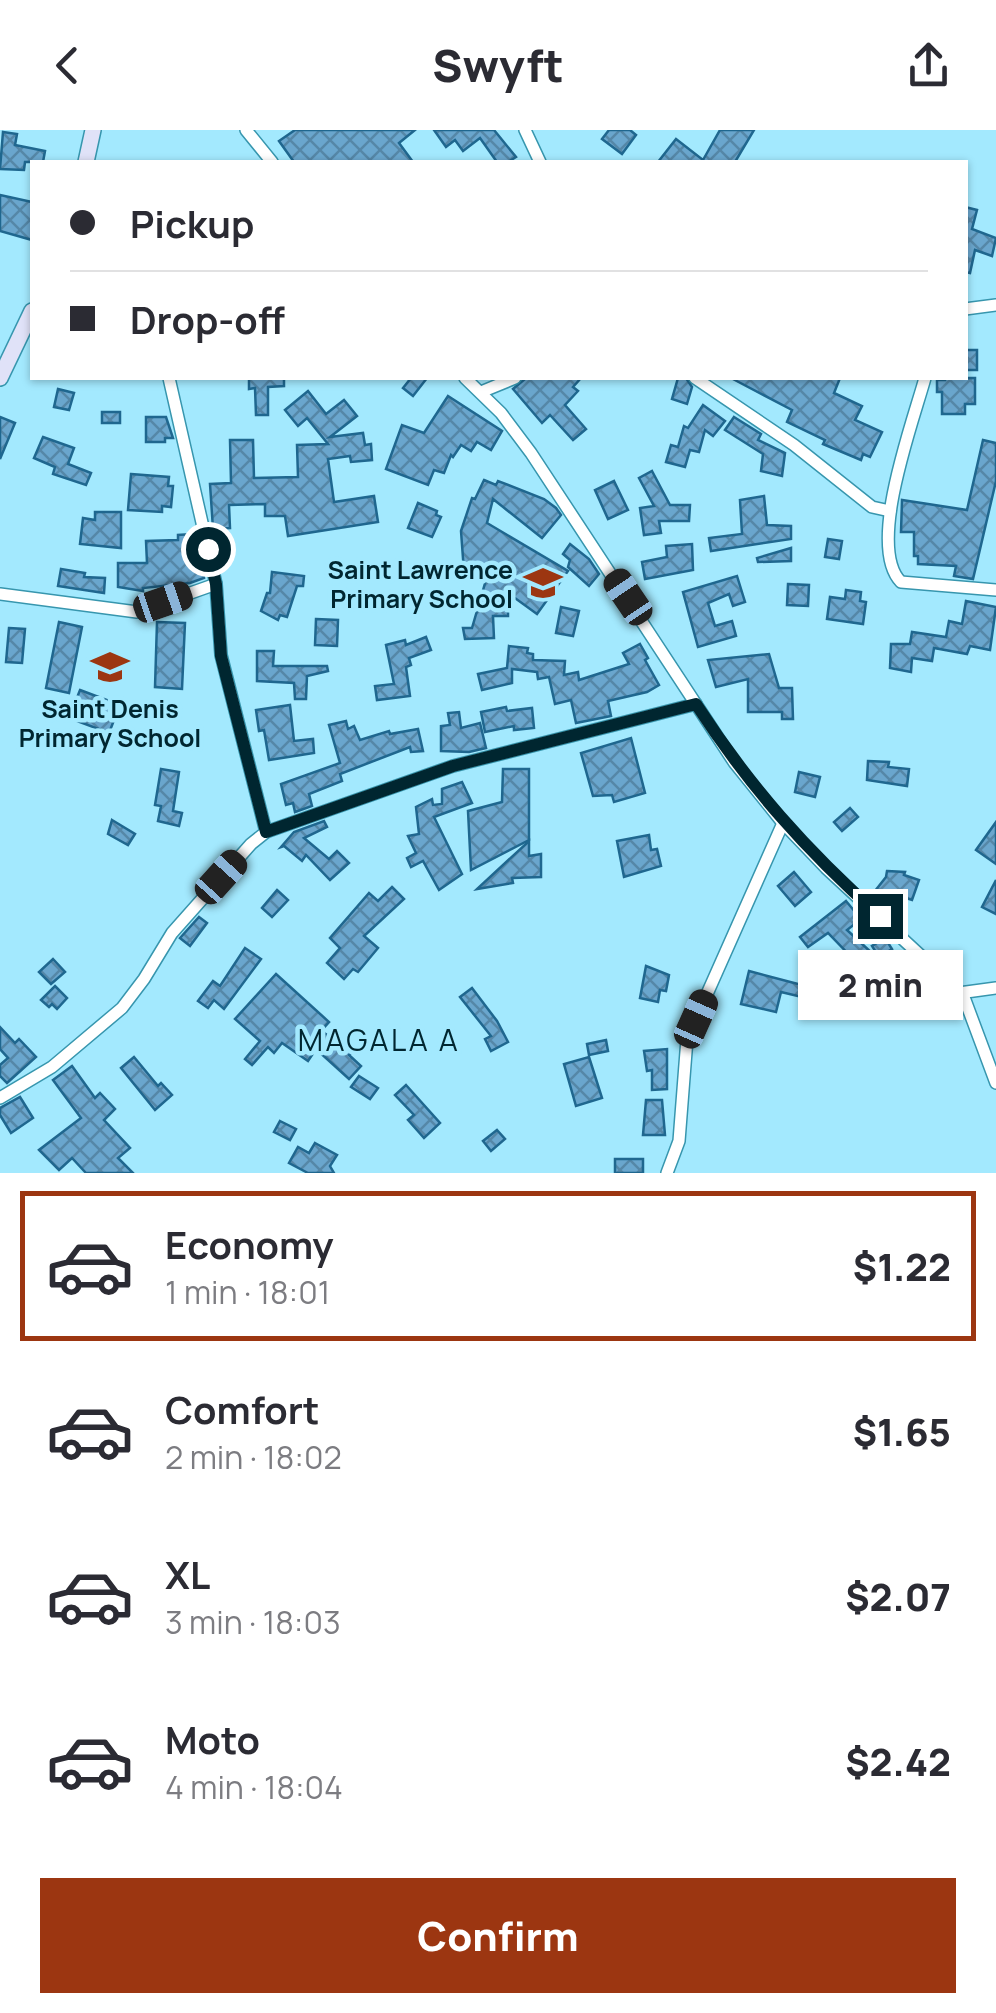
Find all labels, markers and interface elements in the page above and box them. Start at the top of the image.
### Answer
text: Swyft [432,34,564,96]
icon: back [40,38,95,93]
icon: share [901,38,956,93]
text: Pickup [130,197,254,249]
text: Drop-off [130,293,285,345]
route start [186,527,231,572]
place label: Saint Lawrence Primary School [327,552,513,616]
school or university icon: Saint Lawrence Primary School [522,562,564,604]
car [599,564,657,630]
car [130,578,196,626]
school or university icon: Saint Denis Primary School [89,646,131,688]
place label: Saint Denis Primary School [19,691,201,755]
car [190,845,252,909]
route end [858,894,903,939]
callout: 2 min [798,951,962,1021]
text: 2 min [838,963,923,1007]
car [670,985,722,1053]
district label: MAGALA A [298,1019,460,1060]
text: Economy [165,1218,334,1270]
icon: car [45,1221,135,1311]
text: $1.22 [853,1240,951,1292]
text: 1 min · 18:01 [165,1270,330,1314]
text: Comfort [165,1383,319,1435]
icon: car [45,1386,135,1476]
text: $1.65 [853,1405,951,1457]
text: 2 min · 18:02 [165,1435,342,1479]
text: XL [165,1548,210,1600]
icon: car [45,1551,135,1641]
text: $2.07 [845,1570,951,1622]
text: 3 min · 18:03 [165,1600,341,1644]
text: Moto [165,1713,260,1765]
icon: car [45,1716,135,1806]
text: $2.42 [845,1735,951,1787]
text: 4 min · 18:04 [165,1765,343,1809]
button: Confirm [40,1878,956,1993]

